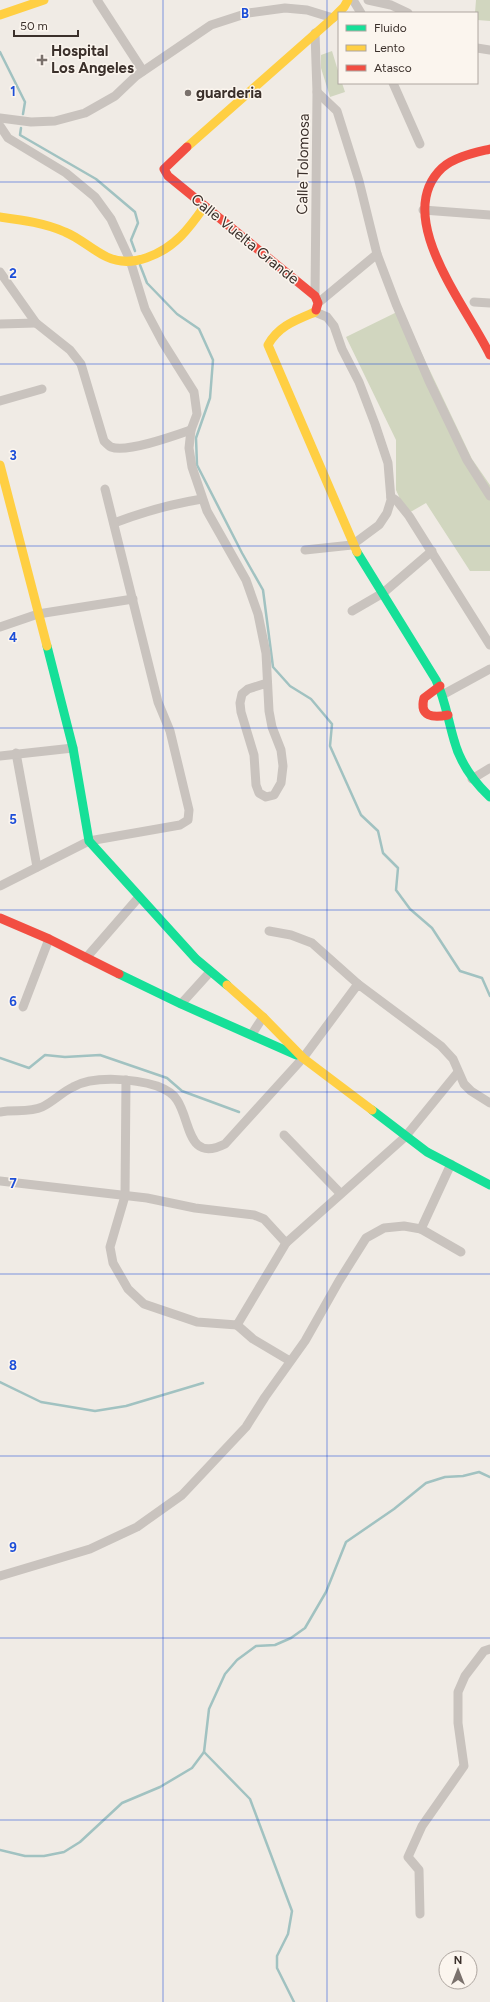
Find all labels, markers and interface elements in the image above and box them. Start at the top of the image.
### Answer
text: B [241,6,249,21]
scale bar [14,12,78,38]
legend [338,12,478,84]
text: 50 m [20,19,48,33]
text: Fluido [374,21,407,35]
text: Lento [374,41,405,55]
place label: Hospital Los Angeles [51,42,134,77]
marker: Hospital Los Angeles [36,54,48,66]
text: Atasco [374,61,412,75]
text: 1 [10,84,16,99]
place label: guarderia [196,84,262,102]
marker: guarderia [183,88,193,98]
street label: Calle Tolomosa [293,113,313,215]
street label: Calle Vuelta Grande [187,190,303,288]
text: 2 [9,266,17,281]
text: 3 [9,448,17,463]
text: 4 [9,630,17,645]
text: 5 [9,812,17,827]
text: 6 [9,994,17,1009]
text: 7 [9,1176,17,1191]
text: 8 [9,1358,17,1373]
text: 9 [9,1540,17,1555]
north arrow [438,1950,478,1990]
text: N [454,1954,462,1967]

